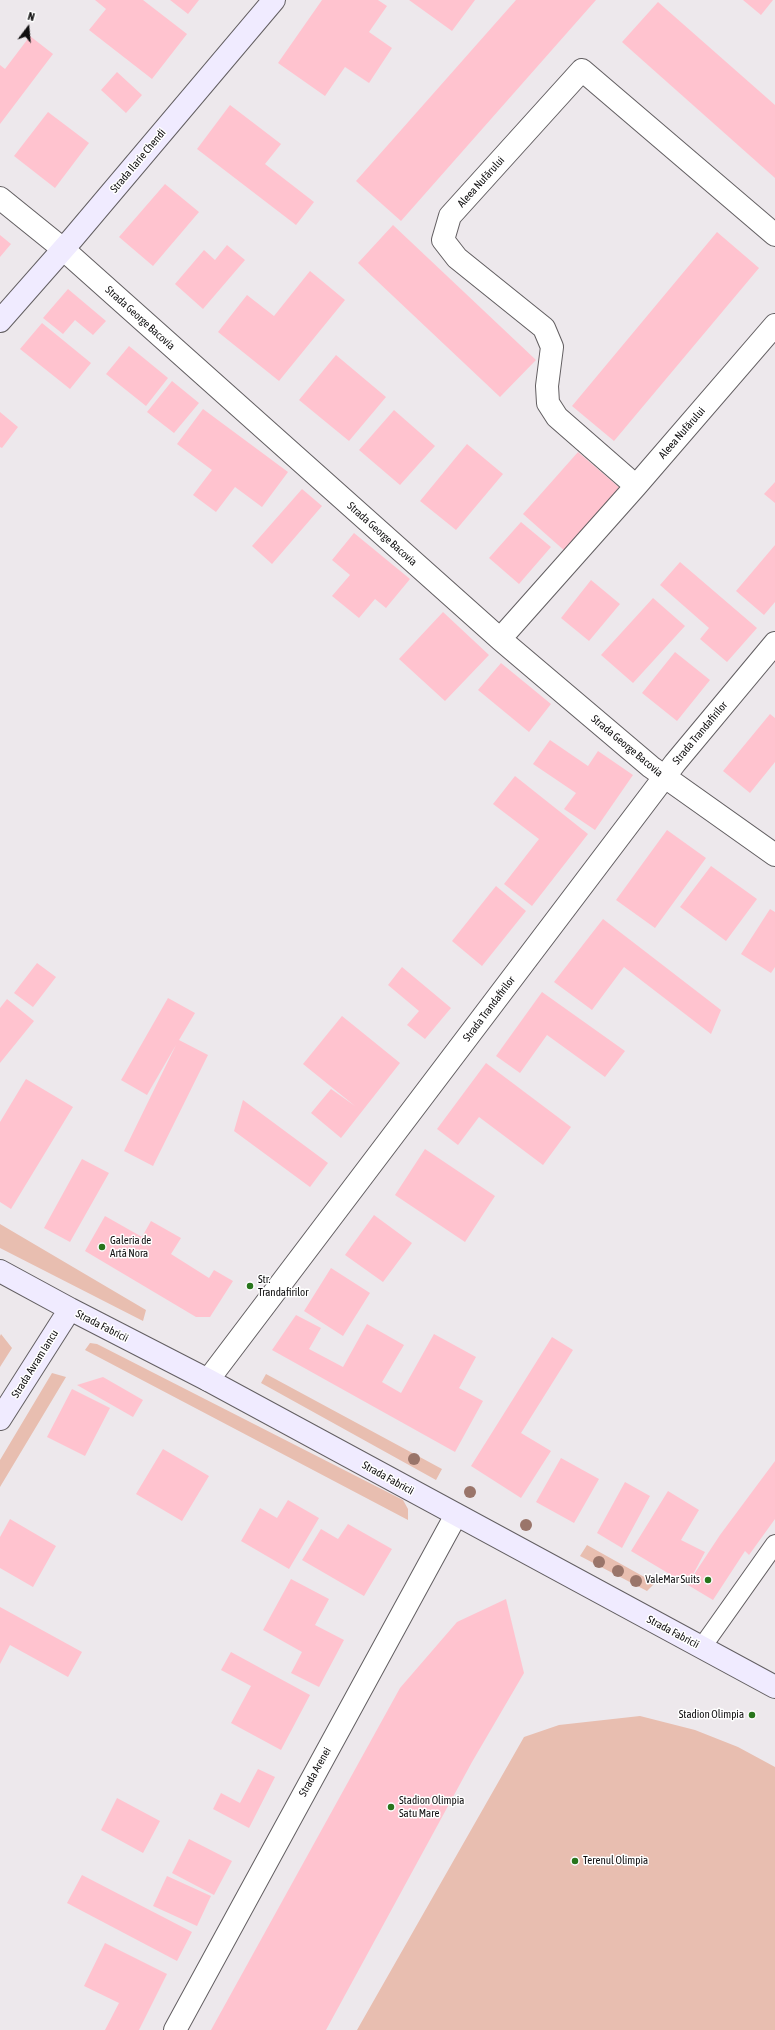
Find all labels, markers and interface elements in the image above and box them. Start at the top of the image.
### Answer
north arrow [8,8,48,48]
text: N [27,10,36,23]
street label: Strada Ilarie Chendi [107,126,169,196]
street label: Aleea Nufărului [455,154,507,210]
street label: Strada George Bacovia [102,283,178,353]
street label: Aleea Nufărului [656,405,708,461]
street label: Strada George Bacovia [344,499,420,569]
street label: Strada Trandafirilor [670,699,730,767]
street label: Strada George Bacovia [589,712,665,780]
street label: Strada Trandafirilor [460,974,518,1044]
place label: Galeria de Artă Nora [110,1234,151,1260]
marker: Galeria de Artă Nora [97,1242,107,1252]
place label: Str. Trandafirilor [258,1273,309,1299]
marker: Str. Trandafirilor [245,1281,255,1291]
street label: Strada Fabricii [74,1307,130,1345]
street label: Strada Avram Iancu [9,1327,61,1401]
street label: Strada Fabricii [360,1458,416,1498]
place label: ValeMar Suits [645,1573,700,1587]
marker: ValeMar Suits [703,1575,713,1585]
street label: Strada Fabricii [645,1613,701,1651]
place label: Stadion Olimpia [679,1708,744,1722]
marker: Stadion Olimpia [747,1710,757,1720]
street label: Strada Arenei [296,1745,334,1799]
place label: Stadion Olimpia Satu Mare [399,1794,464,1820]
marker: Stadion Olimpia Satu Mare [386,1802,396,1812]
place label: Terenul Olimpia [583,1854,648,1868]
marker: Terenul Olimpia [570,1856,580,1866]

